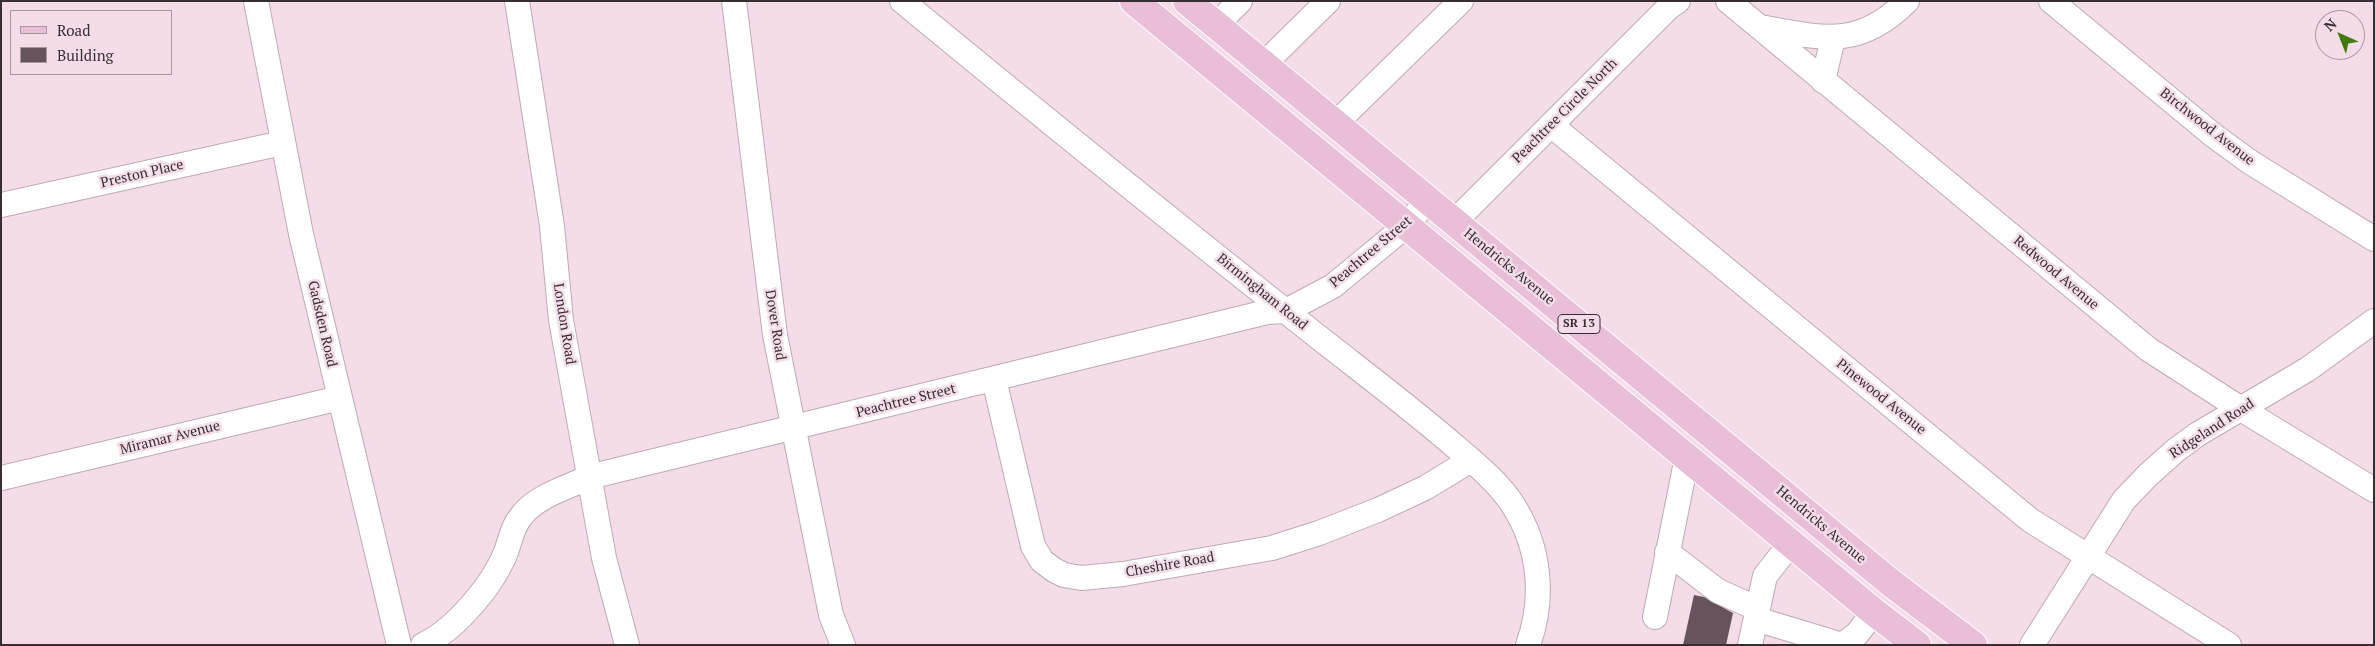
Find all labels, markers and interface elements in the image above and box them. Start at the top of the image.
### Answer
legend [10,10,172,75]
north arrow [2315,10,2365,60]
text: N [2320,14,2340,35]
text: Road [57,20,90,40]
text: Building [57,45,114,65]
street label: Peachtree Circle North [1509,55,1621,167]
street label: Birchwood Avenue [2156,85,2258,169]
street label: Preston Place [99,156,185,192]
street label: Peachtree Street [1326,213,1416,291]
street label: Hendricks Avenue [1460,225,1558,309]
street label: Redwood Avenue [2010,233,2102,313]
street label: Birmingham Road [1213,250,1311,334]
street label: Gadsden Road [304,279,340,369]
street label: London Road [549,282,579,366]
street label: Dover Road [761,288,789,362]
road number: SR 13 [1558,314,1600,334]
street label: Pinewood Avenue [1833,356,1929,438]
street label: Peachtree Street [854,380,958,422]
street label: Ridgeland Road [2167,395,2257,463]
street label: Miramar Avenue [118,417,222,459]
street label: Hendricks Avenue [1773,483,1869,567]
street label: Cheshire Road [1124,549,1216,581]

